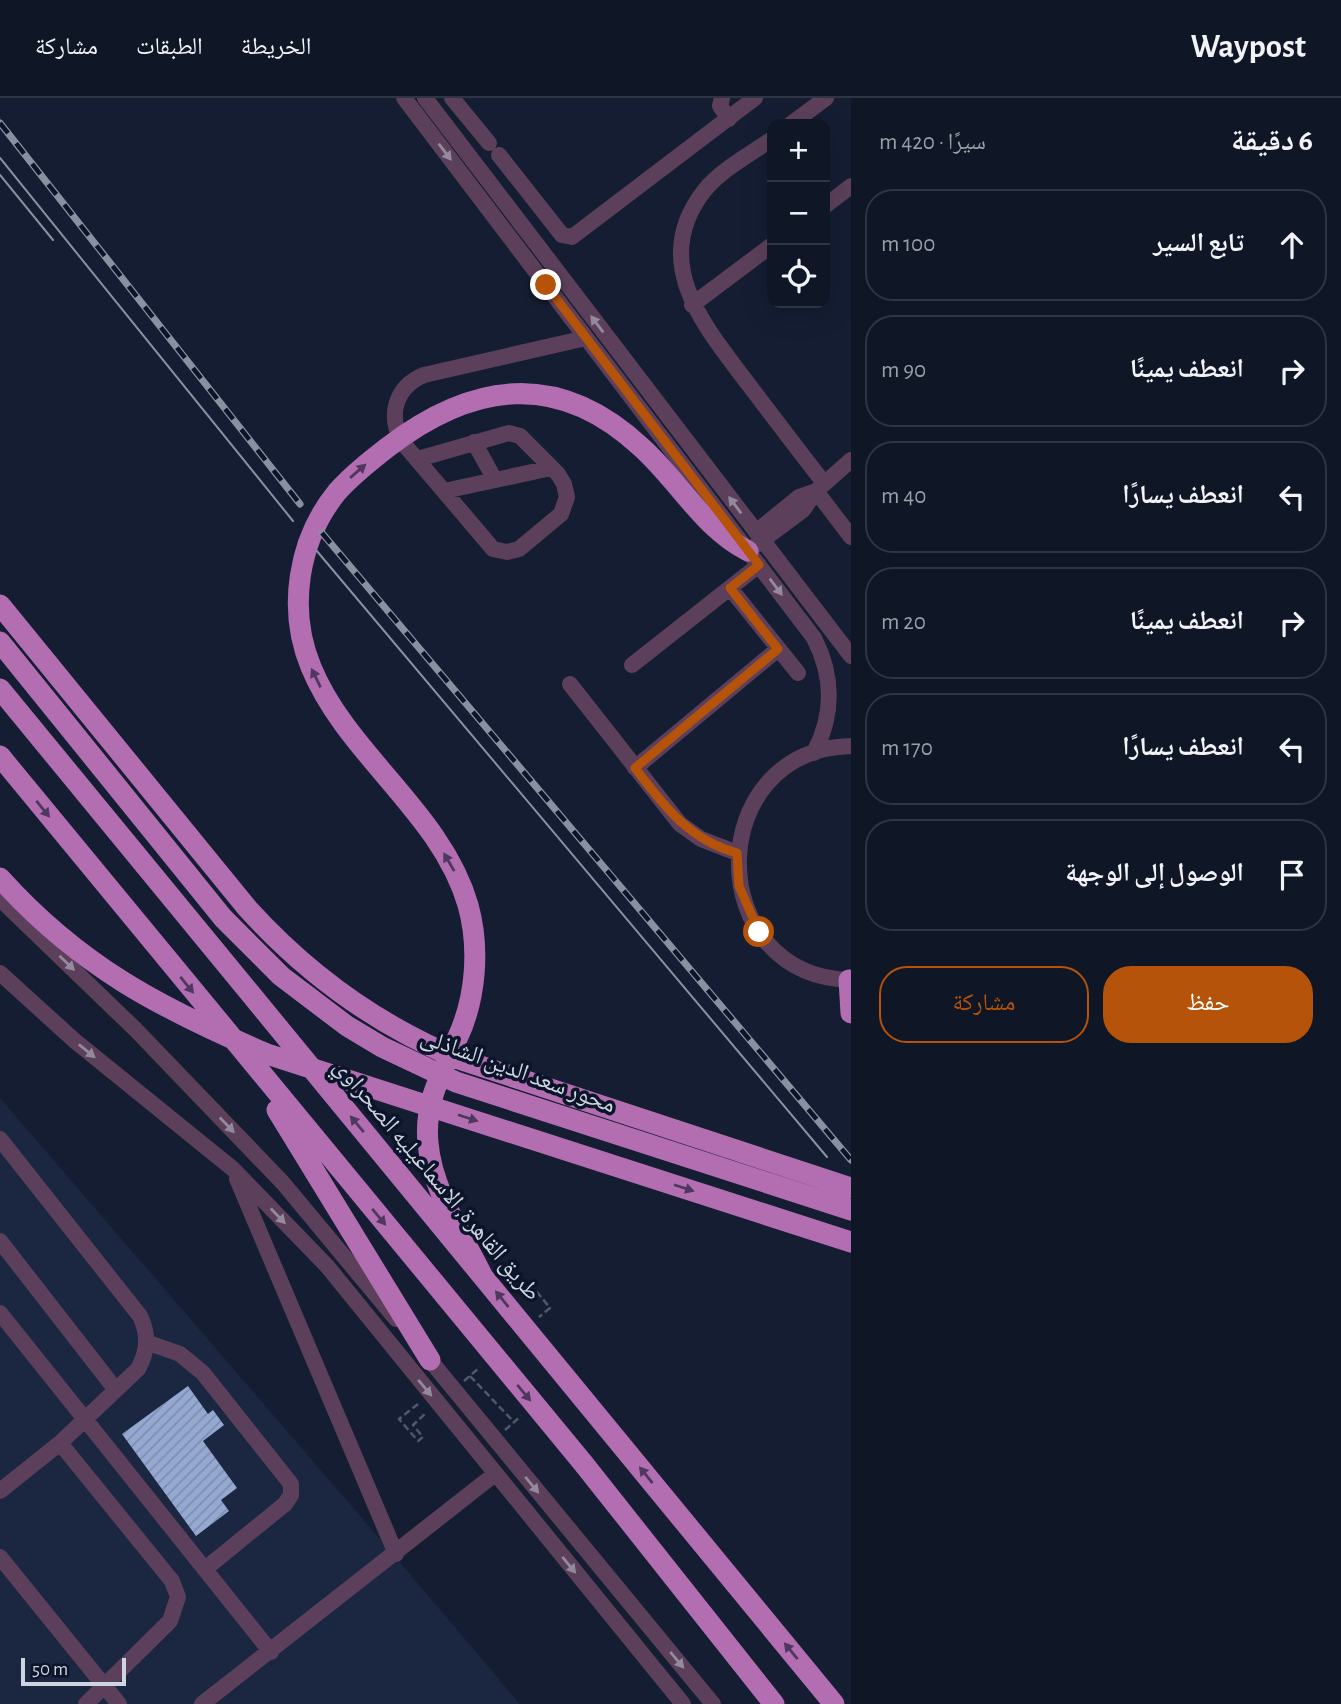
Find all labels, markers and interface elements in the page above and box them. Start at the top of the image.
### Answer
text: Waypost [1190,31,1306,64]
text: مشاركة [35,35,98,59]
text: الطبقات [136,35,203,59]
text: الخريطة [241,35,311,59]
map controls [767,119,830,308]
button: + [767,119,830,182]
text: 6 دقيقة [1231,126,1313,156]
text: سيرًا · 420 m [879,131,986,154]
one-way arrow [438,143,452,162]
button: − [767,182,830,245]
icon: ahead [1273,226,1311,264]
text: تابع السير [1153,230,1244,256]
text: 100 m [881,233,935,256]
button: locate [767,245,830,308]
route end [530,269,561,300]
one-way arrow [591,315,605,333]
icon: right [1273,352,1311,390]
text: انعطف يمينًا [1130,356,1244,382]
text: 90 m [881,359,926,382]
one-way arrow [349,463,367,479]
icon: left [1273,478,1311,516]
text: انعطف يسارًا [1122,482,1244,508]
text: 40 m [881,485,926,508]
one-way arrow [728,496,743,514]
one-way arrow [768,577,783,595]
icon: right [1273,604,1311,642]
text: انعطف يمينًا [1130,608,1244,634]
text: 20 m [881,611,926,634]
one-way arrow [310,668,322,688]
icon: left [1273,730,1311,768]
text: انعطف يسارًا [1122,734,1244,760]
text: 170 m [881,737,933,760]
one-way arrow [35,801,50,818]
one-way arrow [443,852,455,871]
icon: arrive [1273,856,1311,894]
text: الوصول إلى الوجهة [1065,860,1244,886]
route start [743,916,774,947]
one-way arrow [58,954,75,970]
button: مشاركة [879,966,1089,1043]
button: حفظ [1103,966,1313,1043]
one-way arrow [179,977,194,994]
street label: محور سعد الدين الشاذلى [417,1025,618,1118]
one-way arrow [79,1043,96,1058]
street label: طريق القاهرة, الاسماعيليه الصحراوي [324,1055,545,1309]
one-way arrow [457,1114,478,1124]
one-way arrow [218,1116,235,1133]
one-way arrow [350,1116,365,1133]
one-way arrow [674,1183,695,1194]
one-way arrow [269,1207,286,1224]
one-way arrow [371,1209,386,1226]
one-way arrow [495,1291,510,1308]
one-way arrow [418,1379,433,1397]
one-way arrow [516,1384,531,1401]
one-way arrow [639,1467,654,1485]
one-way arrow [524,1477,539,1494]
one-way arrow [561,1556,576,1573]
one-way arrow [784,1643,799,1660]
one-way arrow [669,1652,684,1669]
scale bar [21,1655,126,1687]
text: 50 m [32,1660,68,1679]

